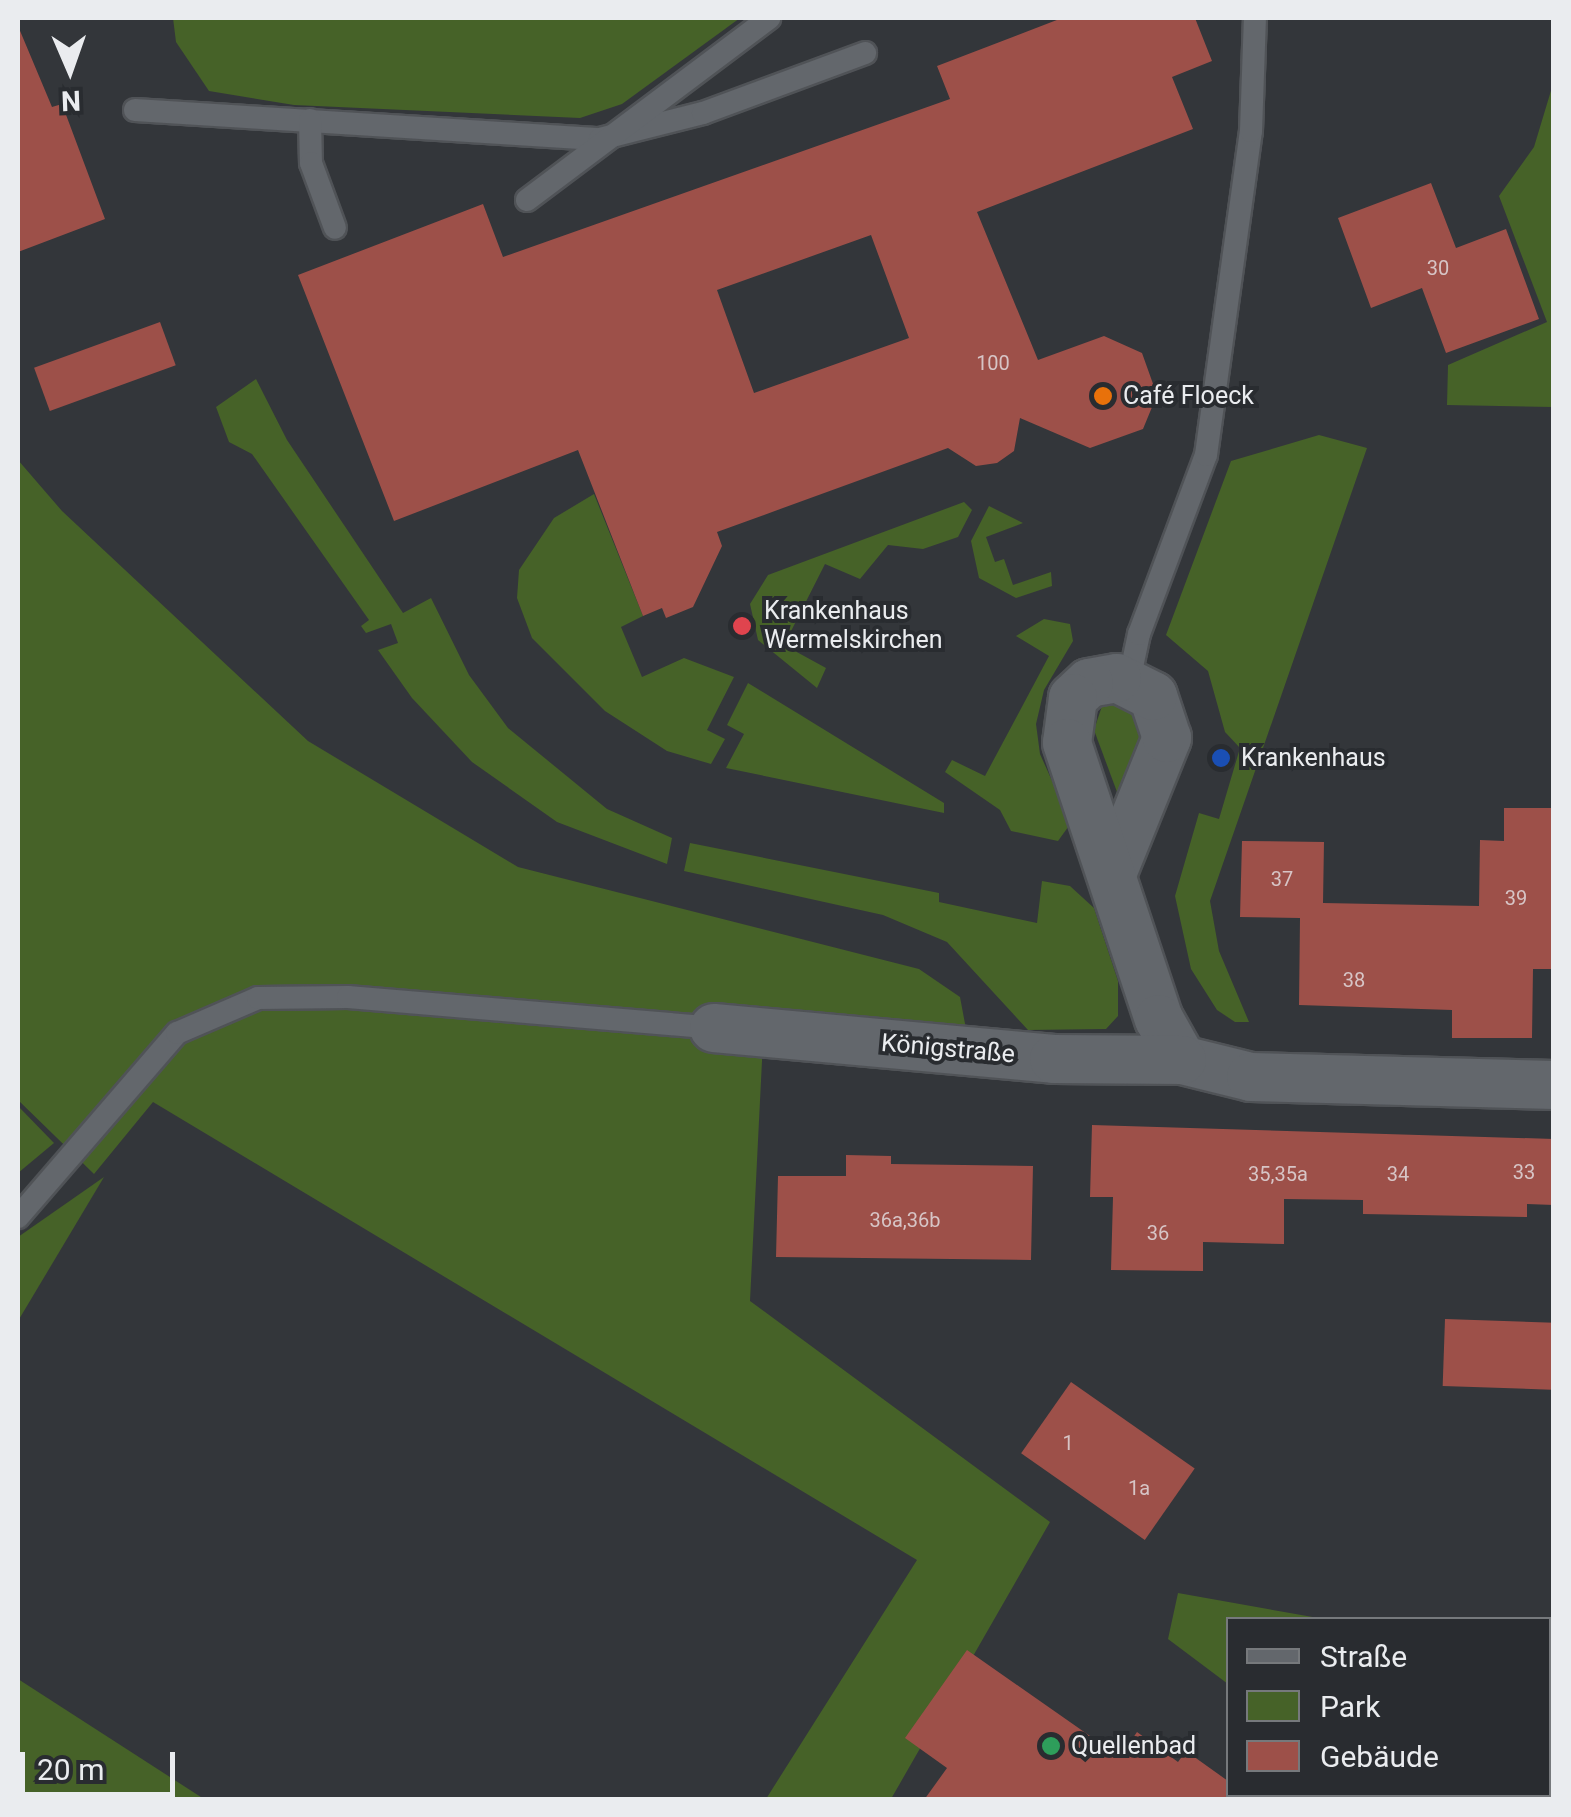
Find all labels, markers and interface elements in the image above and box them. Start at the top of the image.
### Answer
north arrow [20,20,120,120]
text: N [61,84,82,117]
house number: 30 [1427,256,1449,280]
house number: 100 [976,351,1010,375]
place label: Café Floeck [1123,381,1254,411]
marker: Café Floeck [1092,385,1114,407]
place label: Krankenhaus Wermelskirchen [764,597,943,656]
marker: Krankenhaus Wermelskirchen [729,613,755,639]
place label: Krankenhaus [1241,743,1386,773]
marker: Krankenhaus [1210,747,1232,769]
house number: 37 [1271,867,1293,891]
house number: 39 [1505,886,1527,910]
house number: 38 [1343,968,1365,992]
street label: Königstraße [880,1028,1016,1070]
house number: 33 [1513,1160,1535,1184]
house number: 35,35a [1248,1162,1308,1186]
house number: 34 [1387,1162,1409,1186]
house number: 36a,36b [869,1208,941,1232]
house number: 36 [1147,1221,1169,1245]
house number: 1 [1062,1431,1074,1455]
house number: 1a [1128,1476,1150,1500]
legend [1226,1617,1551,1797]
text: Straße [1320,1639,1407,1674]
text: Park [1320,1689,1380,1724]
place label: Quellenbad [1071,1731,1196,1761]
scale bar [25,1732,180,1794]
marker: Quellenbad [1040,1735,1062,1757]
text: Gebäude [1320,1739,1439,1774]
text: 20 m [37,1752,104,1787]

